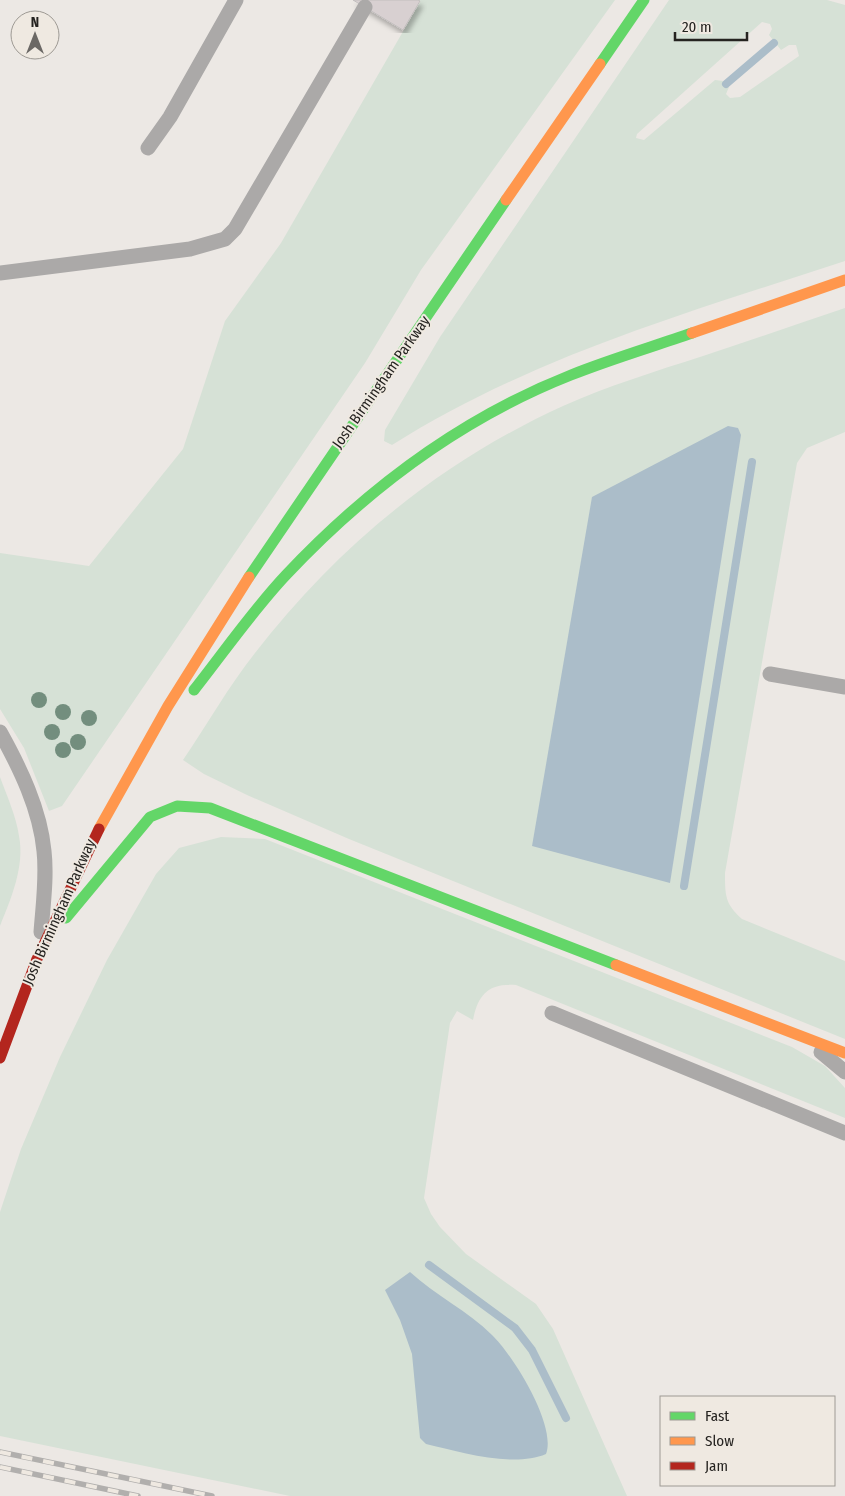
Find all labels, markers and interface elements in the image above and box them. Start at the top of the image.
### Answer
north arrow [10,10,60,60]
scale bar [675,10,748,42]
text: N [31,14,39,31]
text: 20 m [682,18,712,36]
street label: Josh Birmingham Parkway [328,312,434,452]
street label: Josh Birmingham Parkway [19,836,99,988]
legend [660,1396,835,1486]
text: Fast [705,1407,729,1425]
text: Slow [705,1432,734,1450]
text: Jam [705,1457,728,1475]

